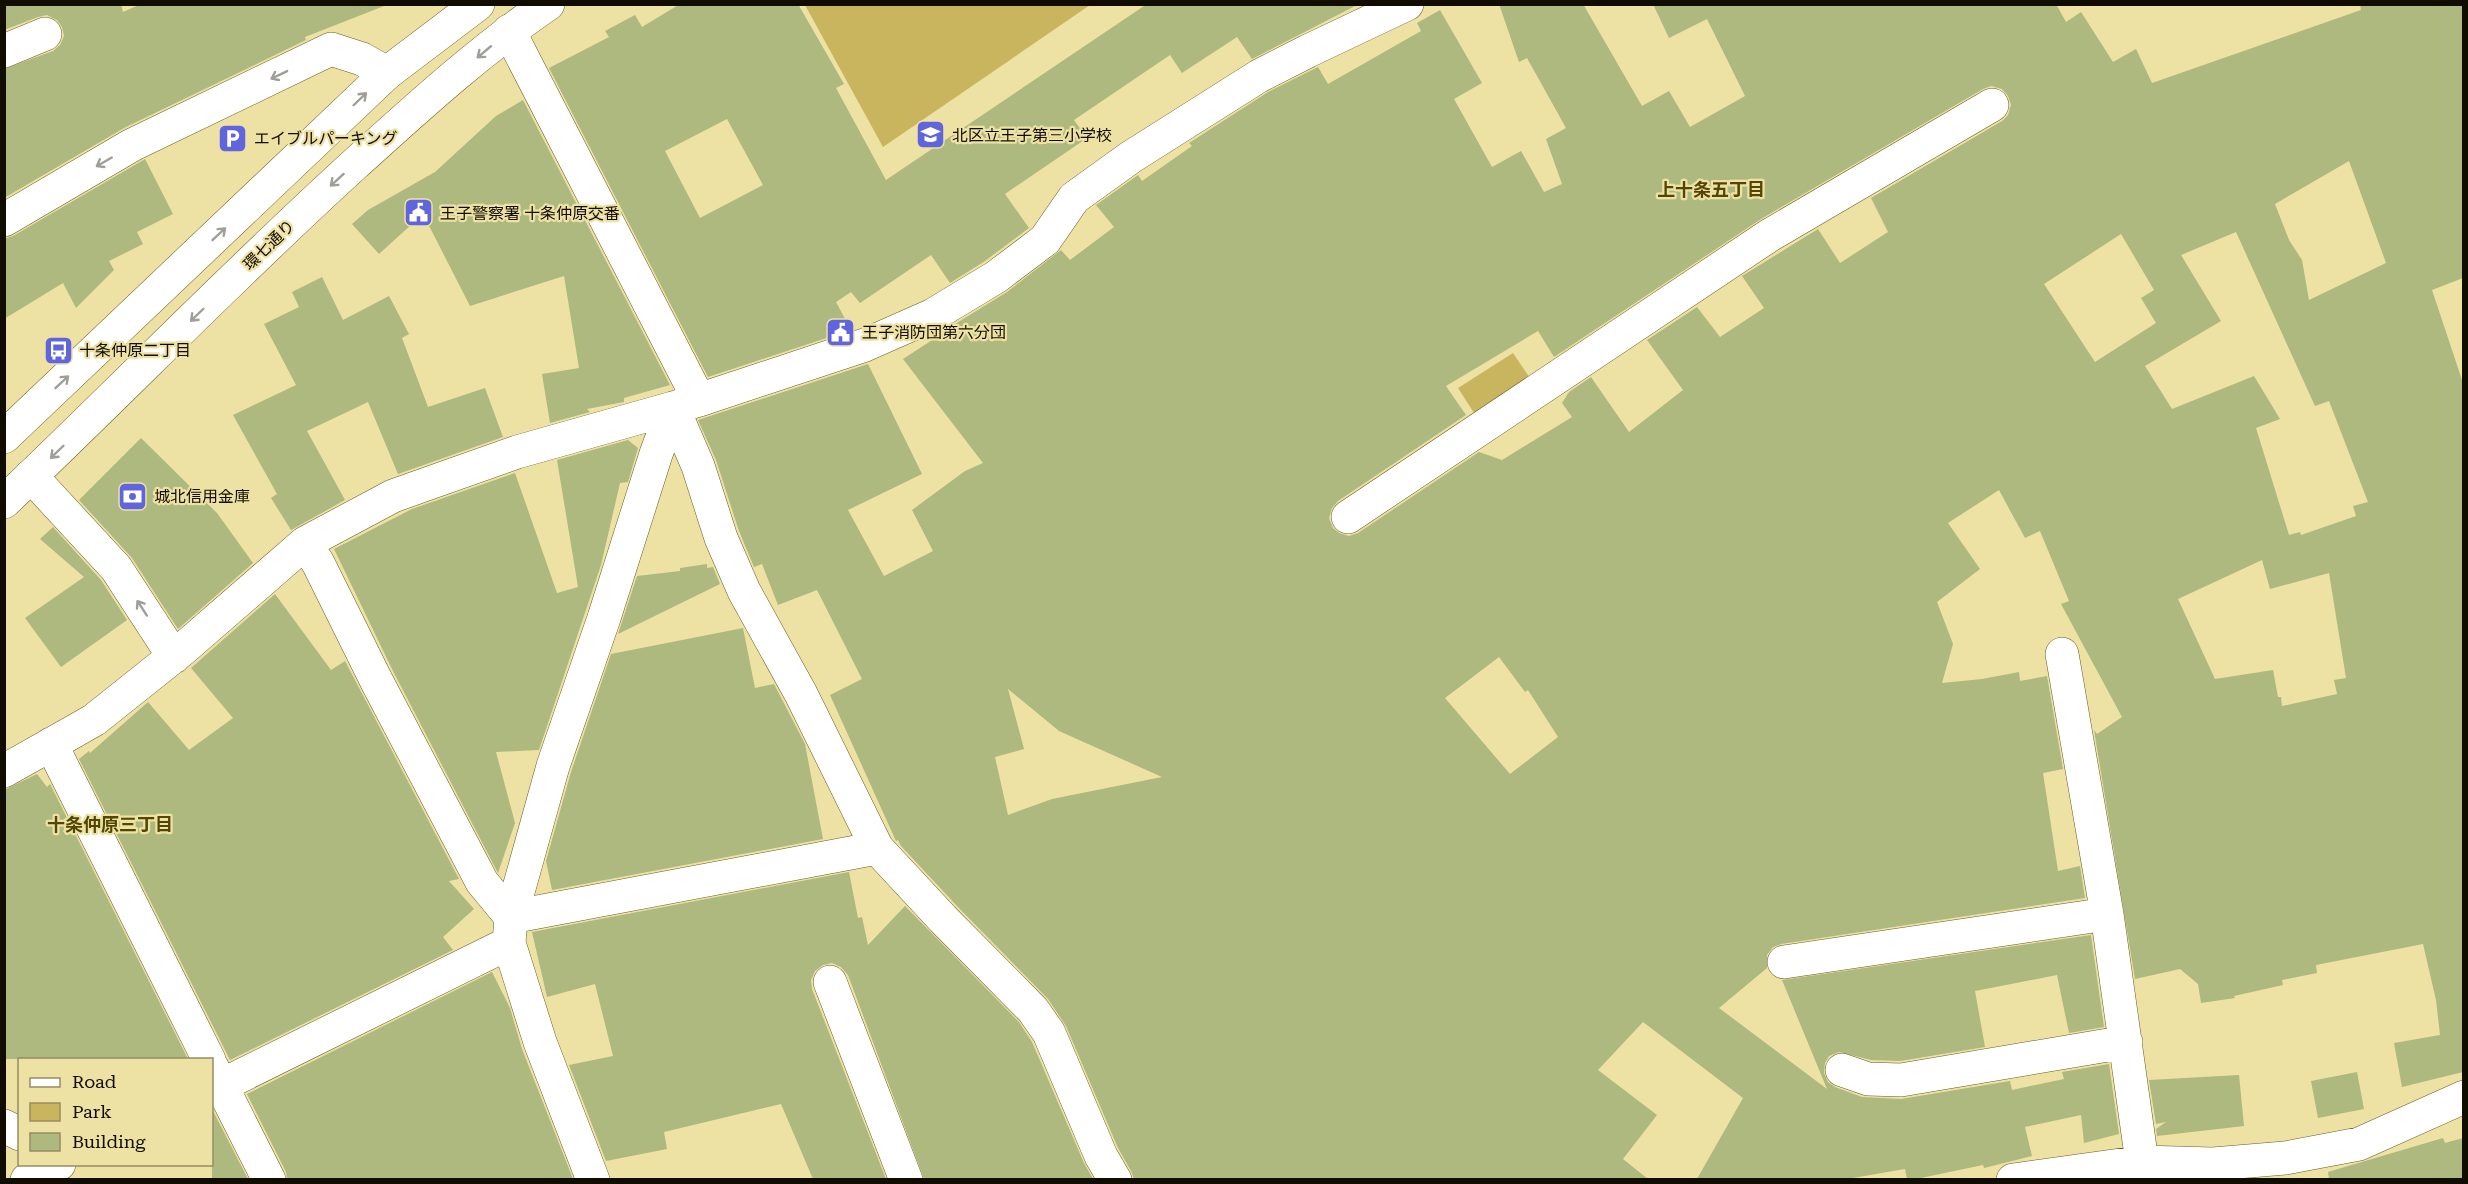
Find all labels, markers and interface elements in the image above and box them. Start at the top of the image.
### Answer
one-way arrow [476,45,492,58]
one-way arrow [270,69,288,81]
one-way arrow [352,91,367,106]
school or university icon: 北区立王子第三小学校 [915,119,947,151]
parking icon: エイブルパーキング [217,122,249,154]
place label: 北区立王子第三小学校 [952,126,1112,145]
place label: エイブルパーキング [254,129,398,148]
one-way arrow [96,156,113,168]
one-way arrow [330,173,345,187]
district label: 上十条五丁目 [1657,179,1765,200]
public building icon: 王子警察署 十条仲原交番 [403,197,435,229]
place label: 王子警察署 十条仲原交番 [440,204,620,223]
street label: 環七通り [239,216,299,274]
one-way arrow [211,227,226,241]
one-way arrow [190,308,205,323]
public building icon: 王子消防団第六分団 [825,316,857,348]
place label: 王子消防団第六分団 [862,323,1006,342]
bus stop icon: 十条仲原二丁目 [42,334,74,366]
place label: 十条仲原二丁目 [79,341,191,360]
one-way arrow [55,375,70,389]
one-way arrow [50,444,65,459]
bank icon: 城北信用金庫 [117,480,149,512]
place label: 城北信用金庫 [154,487,250,506]
one-way arrow [135,599,148,616]
district label: 十条仲原三丁目 [47,814,173,835]
legend [18,1058,213,1166]
text: Road [72,1071,117,1092]
text: Park [72,1101,112,1122]
text: Building [72,1131,146,1152]

